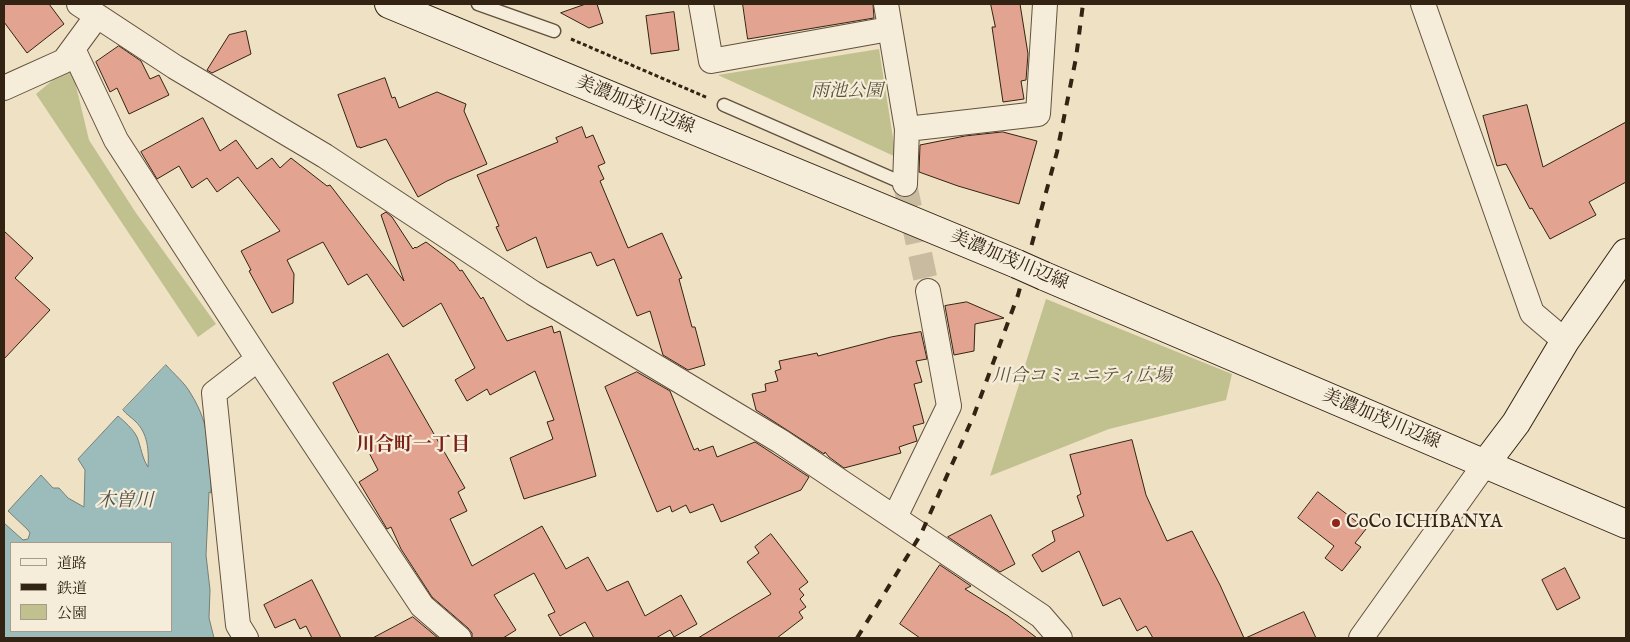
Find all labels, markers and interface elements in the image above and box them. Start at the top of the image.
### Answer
street label: 美濃加茂川辺線 [573,72,697,140]
park label: 雨池公園 [811,81,883,103]
street label: 美濃加茂川辺線 [947,226,1071,296]
park label: 川合コミュニティ広場 [992,366,1172,388]
street label: 美濃加茂川辺線 [1319,385,1443,455]
district label: 川合町一丁目 [356,435,470,457]
water label: 木曽川 [97,491,153,513]
place label: CoCo ICHIBANYA [1346,512,1502,534]
marker: CoCo ICHIBANYA [1330,517,1342,529]
legend [10,542,172,632]
text: 道路 [57,554,87,573]
text: 鉄道 [57,579,87,598]
text: 公園 [57,604,87,623]

